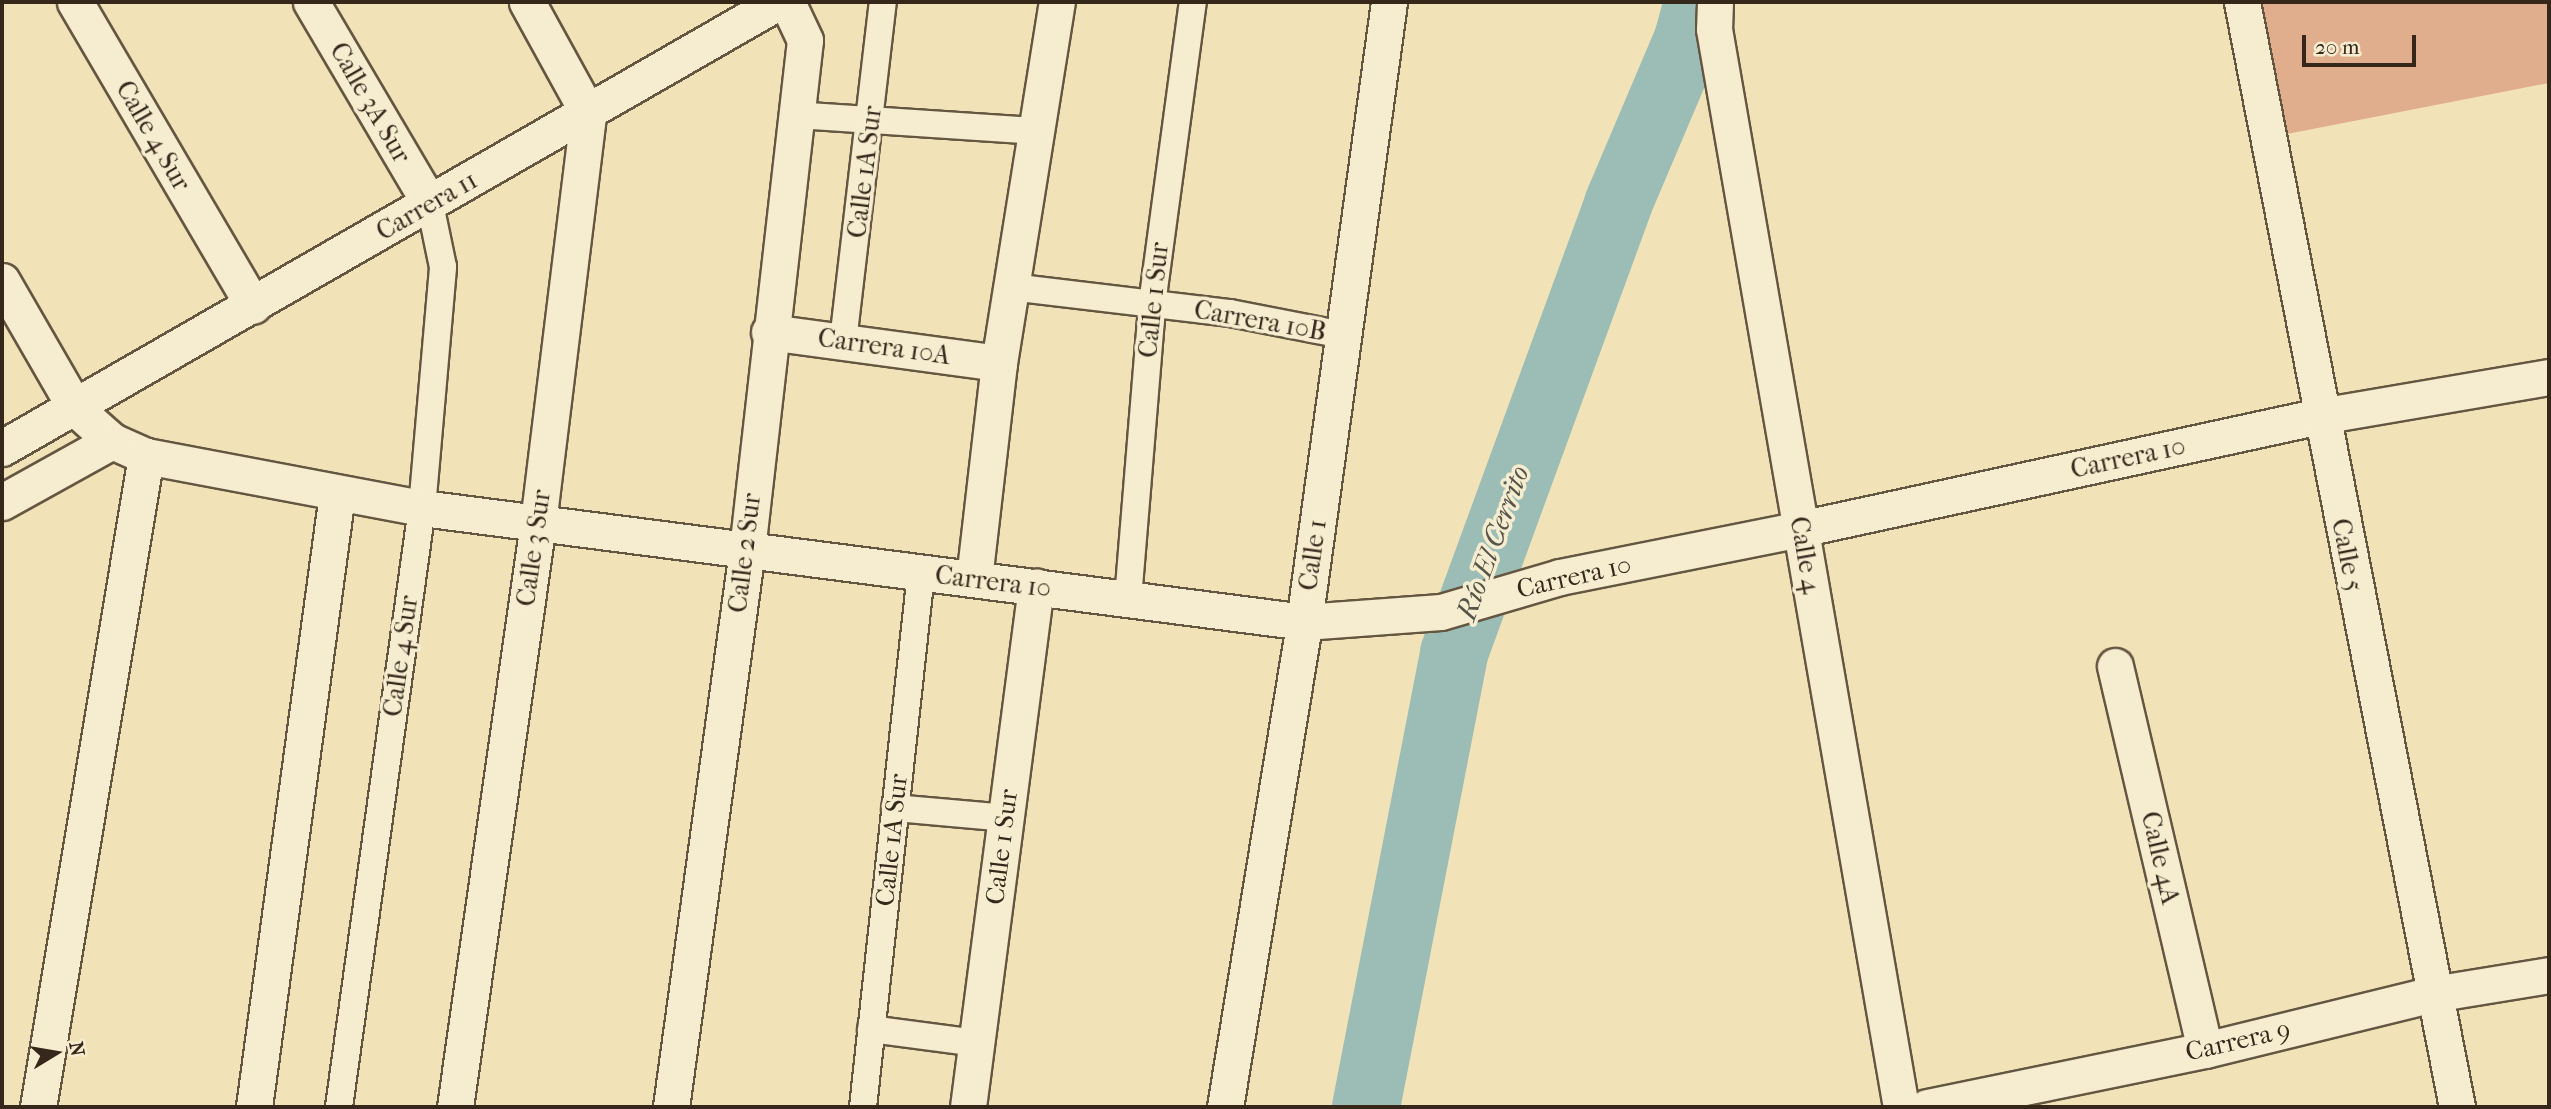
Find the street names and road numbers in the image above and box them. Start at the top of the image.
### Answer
street label: Calle 3A Sur [323,37,417,169]
street label: Calle 4 Sur [109,75,197,197]
street label: Calle 1A Sur [841,104,889,240]
street label: Carrera 11 [371,165,483,247]
street label: Calle 1 Sur [1132,241,1176,359]
street label: Carrera 10B [1192,294,1328,348]
street label: Carrera 10A [816,322,952,372]
street label: Carrera 10 [2068,431,2188,485]
street label: Calle 3 Sur [510,488,558,608]
street label: Calle 2 Sur [722,491,768,615]
street label: Calle 4 [1783,514,1827,596]
street label: Calle 5 [2325,516,2369,594]
street label: Calle 1 [1293,517,1333,593]
street label: Carrera 10 [1514,549,1634,605]
street label: Carrera 10 [933,559,1053,605]
street label: Calle 4 Sur [377,593,425,719]
street label: Calle 1A Sur [870,772,914,908]
street label: Calle 1 Sur [979,787,1025,907]
street label: Calle 4A [2134,809,2186,907]
street label: Carrera 9 [2183,1014,2293,1068]

